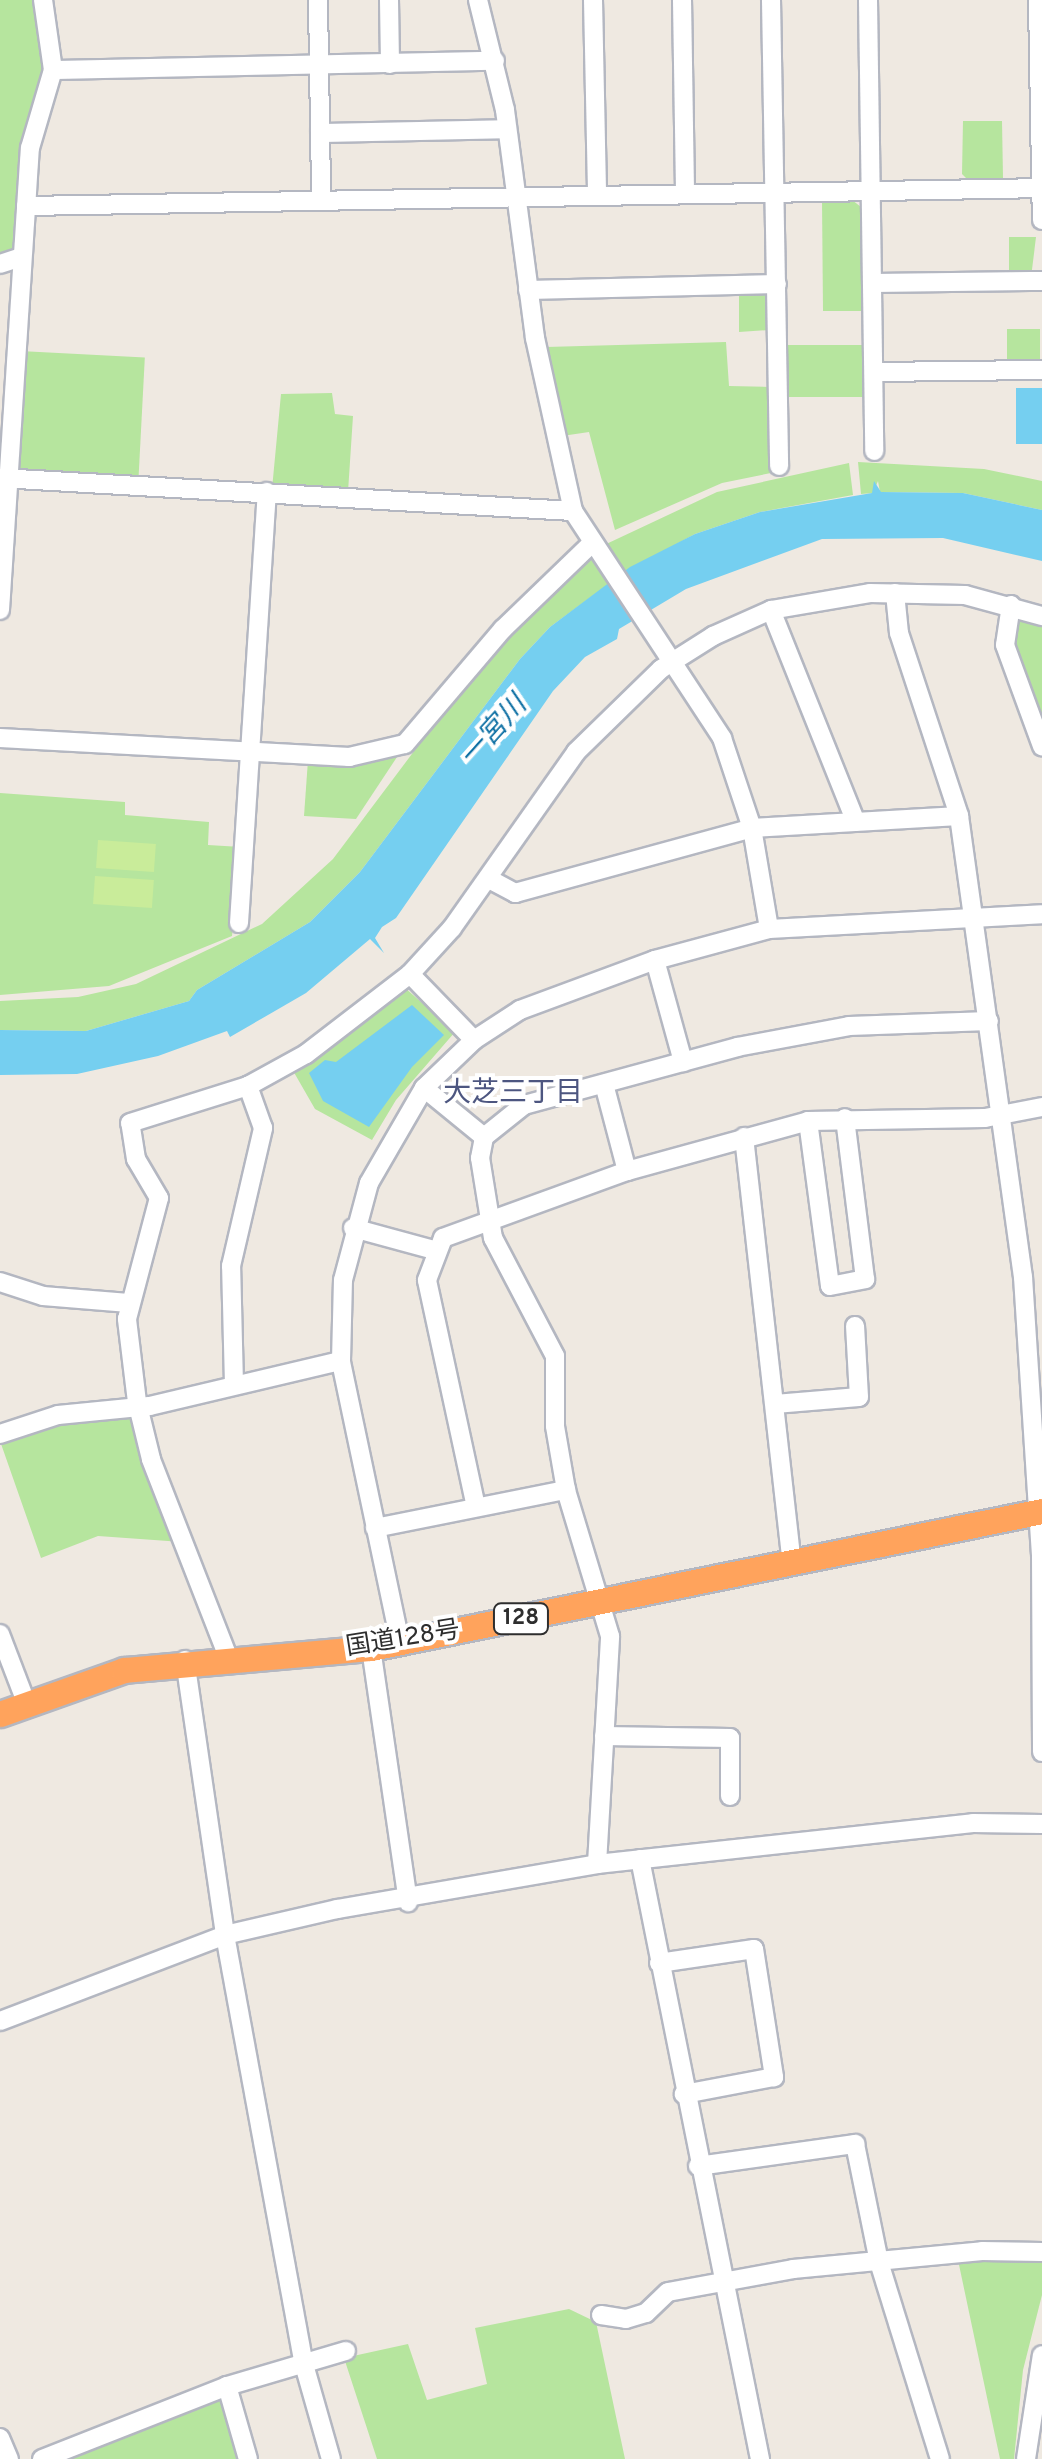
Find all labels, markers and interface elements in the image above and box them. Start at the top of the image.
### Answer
water label: 一宮川 [453,690,535,774]
district label: 大芝三丁目 [443,1077,583,1111]
road number: 128 [491,1602,551,1636]
street label: 国道128号 [344,1616,462,1664]

